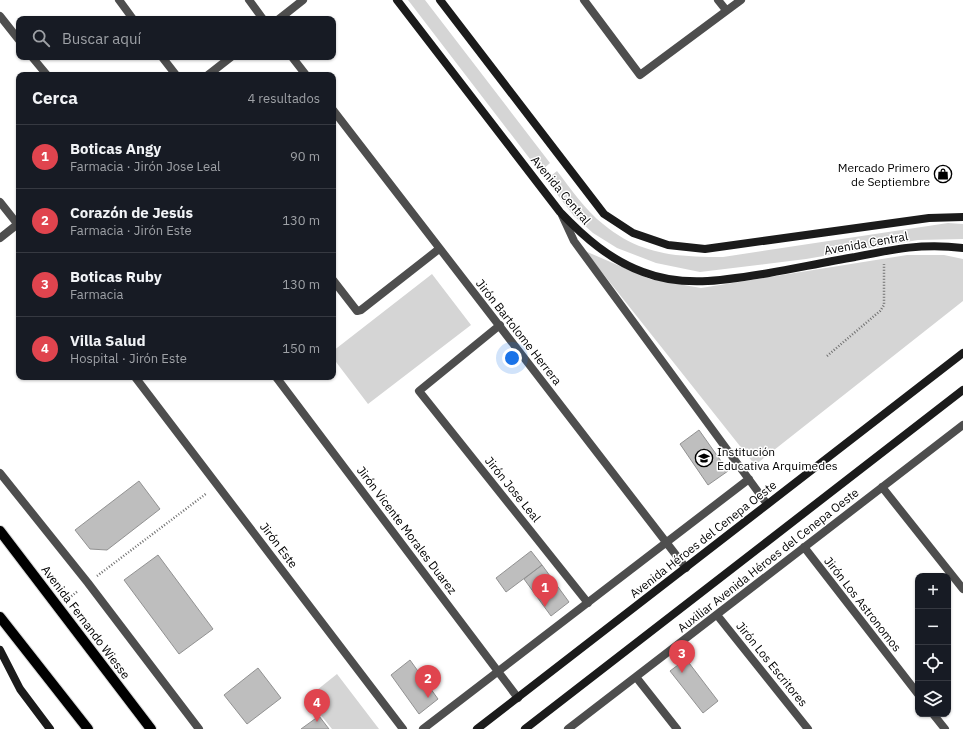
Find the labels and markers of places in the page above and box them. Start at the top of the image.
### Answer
place label: Mercado Primero de Septiembre [838,160,930,189]
shop icon: Mercado Primero de Septiembre [933,164,953,184]
place label: Institución Educativa Arquimedes [717,444,838,473]
school or university icon: Institución Educativa Arquimedes [694,448,714,468]
pin: 1 [532,574,558,607]
pin: 3 [669,640,695,673]
pin: 2 [415,665,441,698]
pin: 4 [304,689,330,722]

